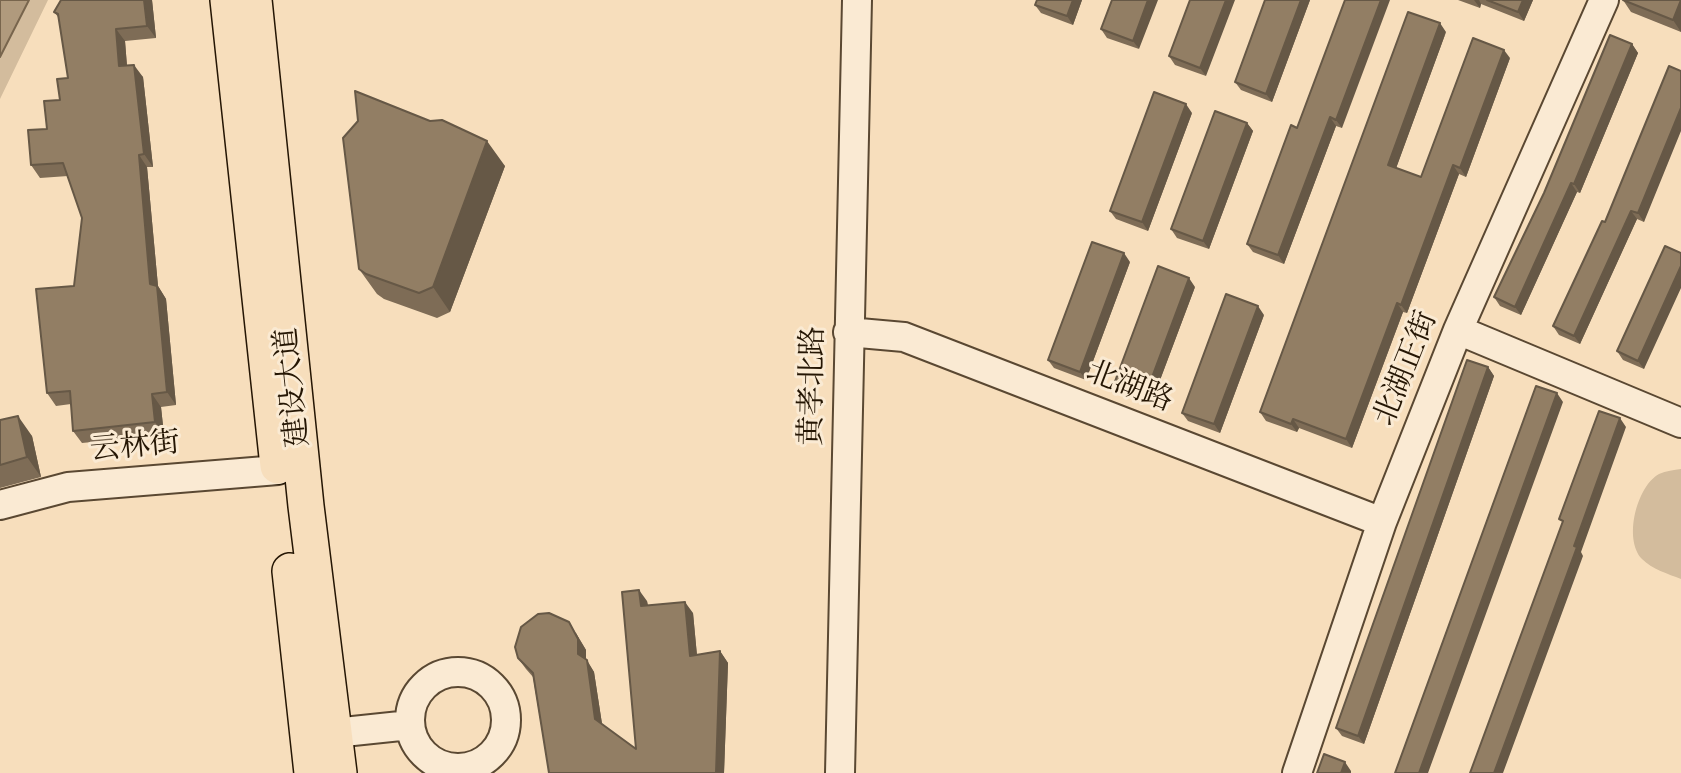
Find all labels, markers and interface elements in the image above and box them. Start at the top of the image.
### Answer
street label: 北湖正街 [1368,307,1446,431]
street label: 建设大道 [270,325,318,449]
street label: 黄孝北路 [795,326,833,446]
street label: 北湖路 [1081,355,1177,421]
street label: 云林街 [89,426,181,470]

